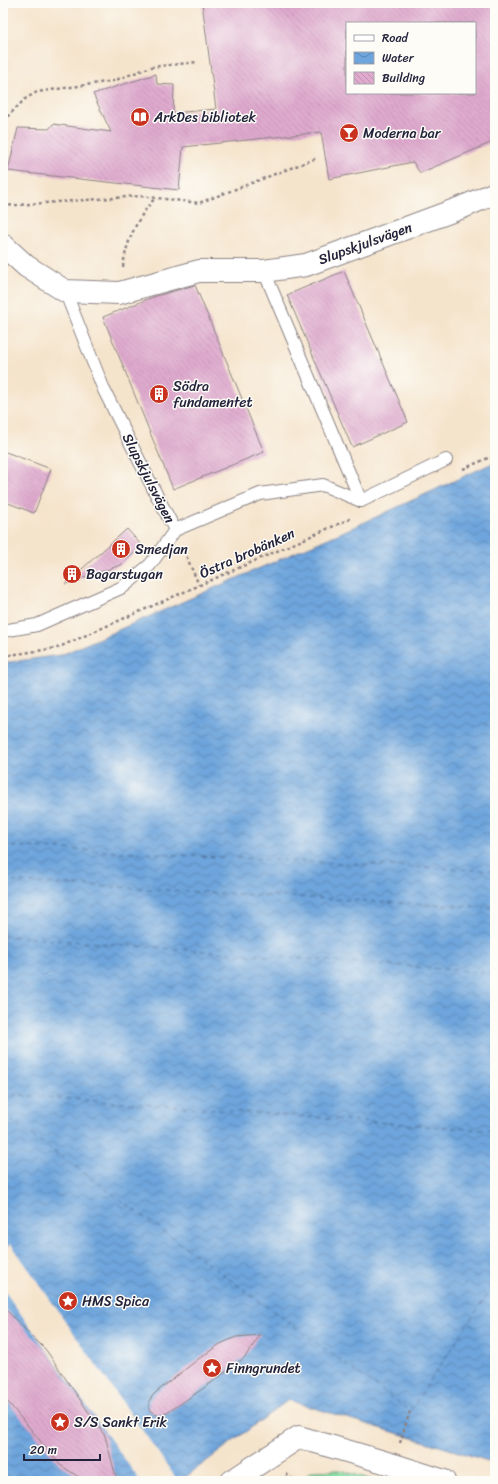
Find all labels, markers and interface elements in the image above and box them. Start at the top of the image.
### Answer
legend [346,22,476,94]
text: Road [382,27,409,49]
text: Water [382,47,415,69]
text: Building [382,67,425,89]
place label: ArkDes bibliotek [153,105,257,130]
library icon: ArkDes bibliotek [129,106,151,128]
place label: Moderna bar [363,121,442,146]
bar icon: Moderna bar [338,122,360,144]
street label: Slupskjulsvägen [315,215,416,272]
place label: Södra fundamentet [173,374,253,415]
building icon: Södra fundamentet [148,383,170,405]
street label: Slupskjulsvägen [115,429,182,528]
street label: Östra brobänken [195,521,299,586]
place label: Smedjan [135,537,188,562]
building icon: Smedjan [110,538,132,560]
place label: Bagarstugan [86,562,163,587]
building icon: Bagarstugan [61,563,83,585]
place label: HMS Spica [82,1289,150,1314]
place icon: HMS Spica [57,1290,79,1312]
place label: Finngrundet [226,1356,301,1381]
place icon: Finngrundet [201,1357,223,1379]
place label: S/S Sankt Erik [74,1410,168,1435]
place icon: S/S Sankt Erik [49,1411,71,1433]
scale bar [24,1436,100,1462]
text: 20 m [30,1439,57,1461]

